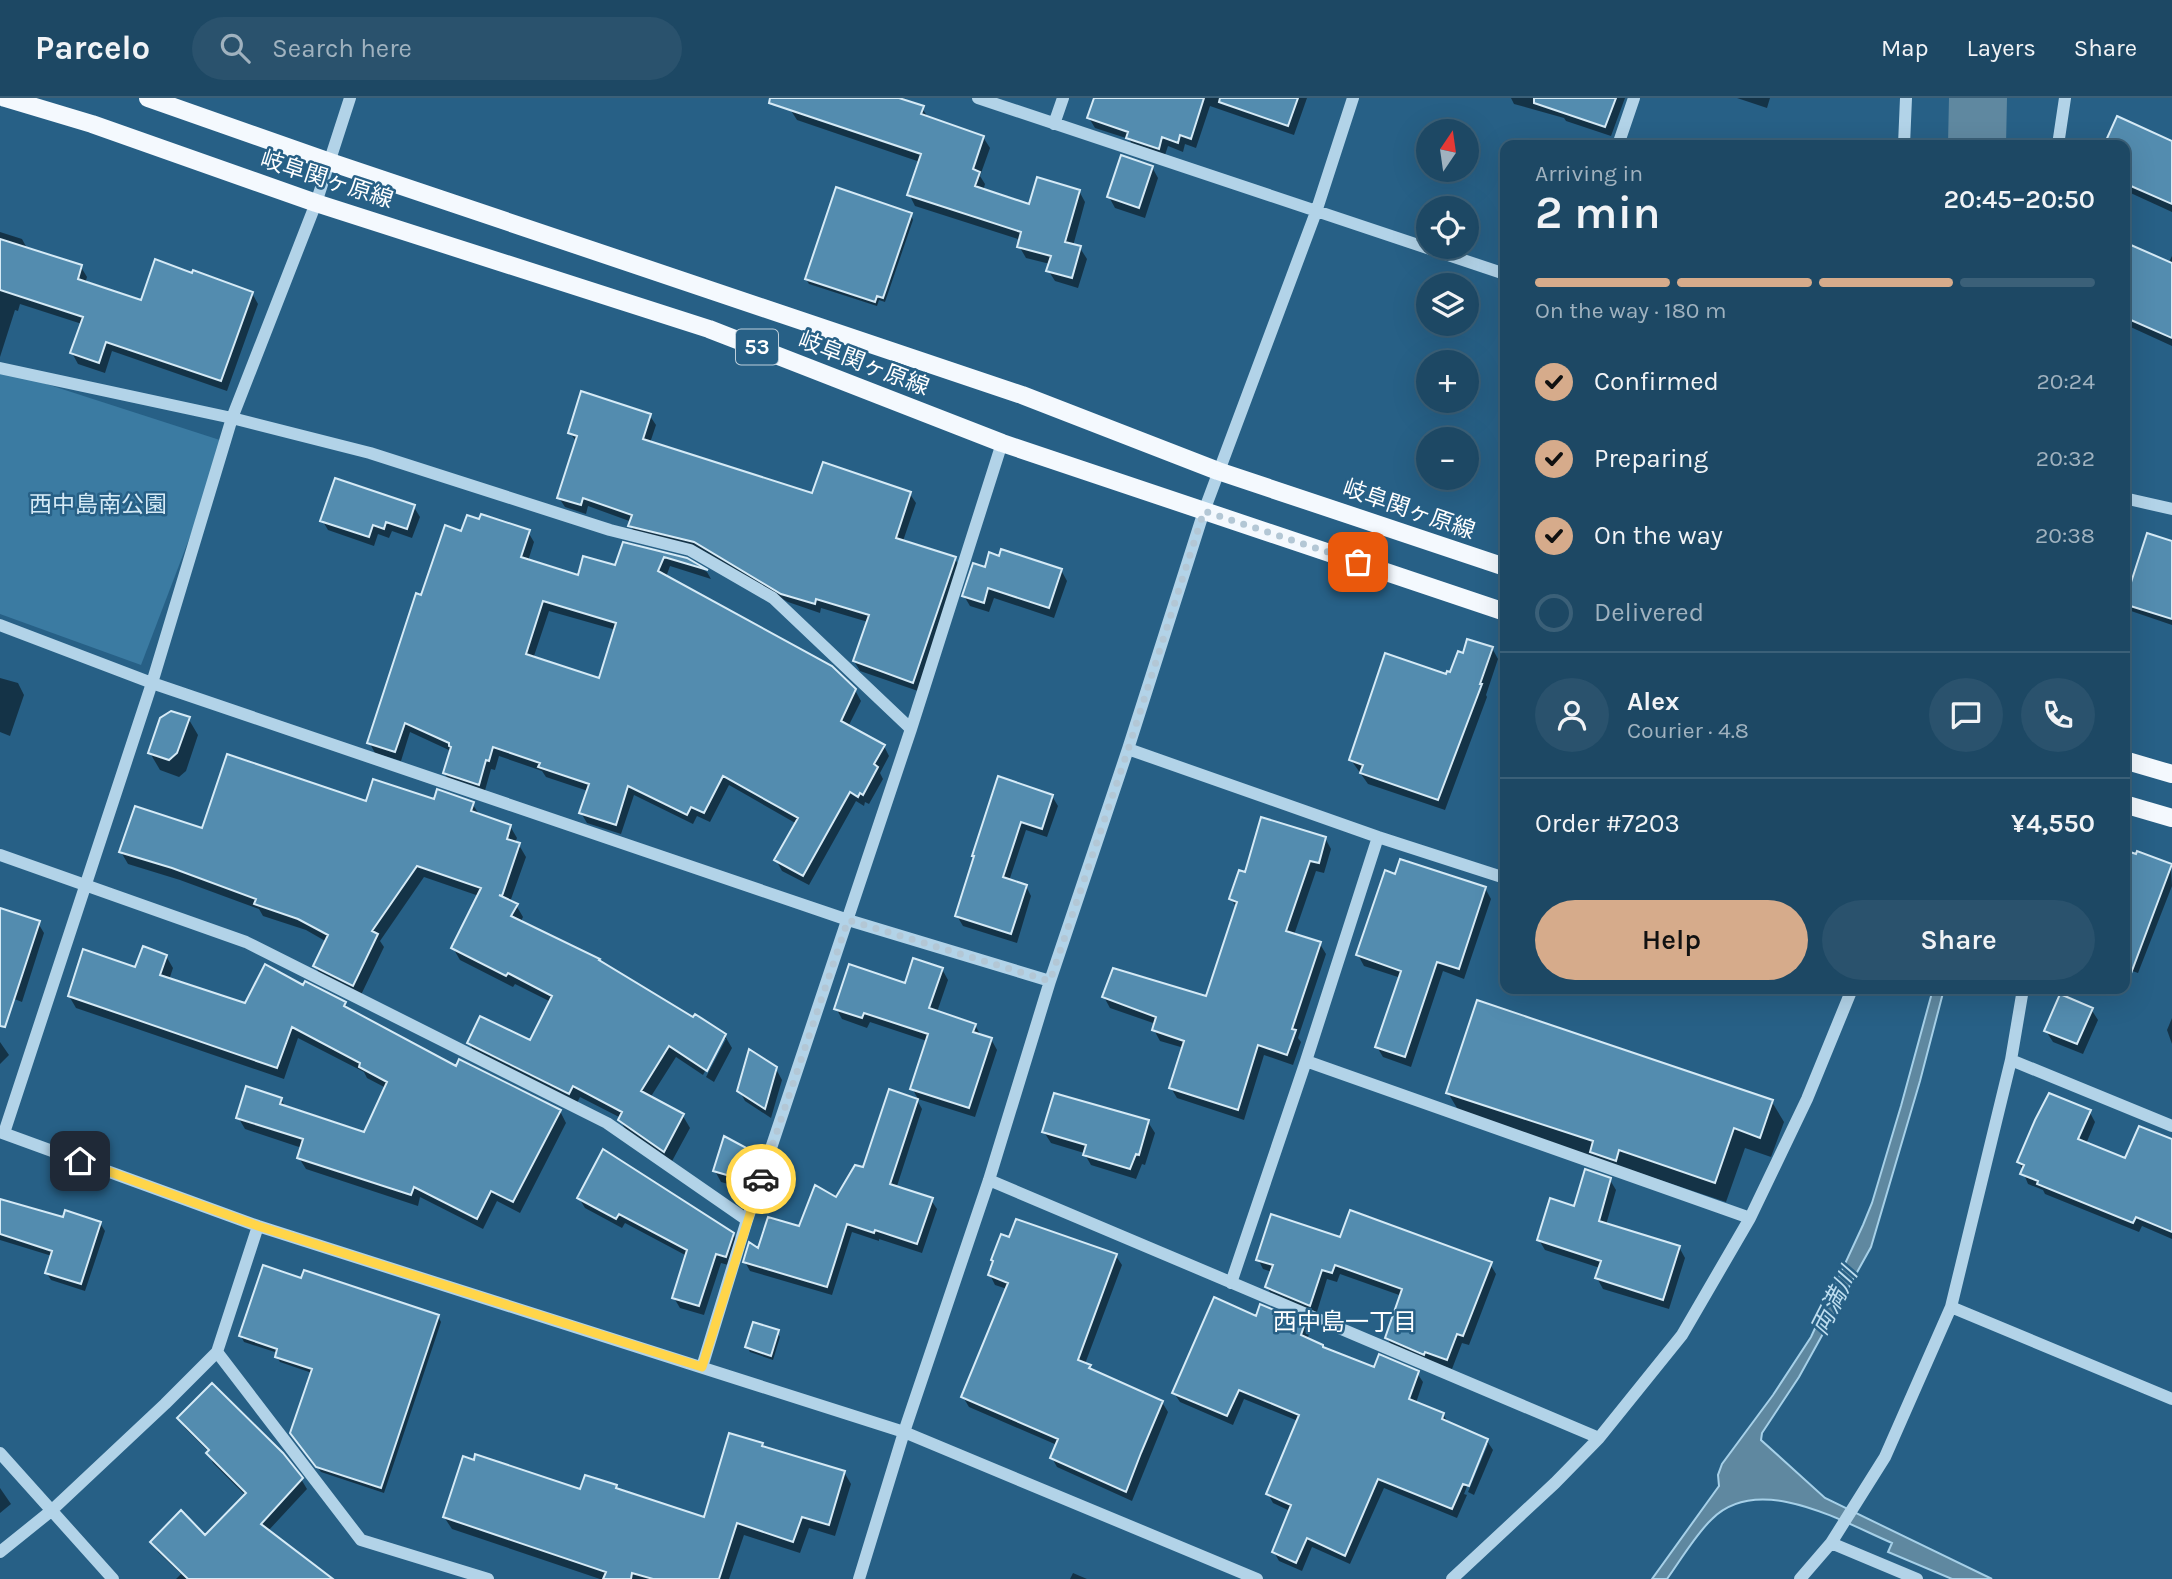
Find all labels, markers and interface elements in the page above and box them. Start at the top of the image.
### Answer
search box [192,17,682,80]
text: Parcelo [35,29,150,67]
icon: search [216,29,254,67]
text: Search here [272,33,412,64]
text: Map [1881,34,1929,62]
text: Layers [1967,34,2036,62]
text: Share [2074,34,2137,62]
north arrow [1416,119,1479,182]
map controls [1416,119,1479,490]
street label: 岐阜関ヶ原線 [257,145,397,214]
text: Arriving in [1535,160,1643,187]
text: 20:45–20:50 [1943,184,2095,215]
text: 2 min [1535,186,1661,240]
button: locate [1416,196,1479,259]
button: layers [1416,273,1479,336]
text: On the way · 180 m [1535,297,1726,324]
street label: 岐阜関ヶ原線 [795,326,933,401]
road number: 53 [736,330,778,364]
button: + [1416,350,1479,413]
icon: check [1535,363,1573,401]
text: Confirmed [1594,366,1719,397]
text: 20:24 [2037,368,2095,395]
button: − [1416,427,1479,490]
icon: check [1535,440,1573,478]
text: Preparing [1594,443,1708,474]
text: 20:32 [2036,445,2095,472]
street label: 岐阜関ヶ原線 [1339,474,1478,545]
park label: 西中島南公園 [29,491,167,518]
icon: check [1535,517,1573,555]
text: On the way [1594,520,1723,551]
text: 20:38 [2035,522,2095,549]
pin [1328,532,1388,592]
icon: bag [1339,543,1377,581]
text: Delivered [1594,597,1704,628]
button: person [1535,678,1609,752]
button: chat [1929,678,2003,752]
button: phone [2021,678,2095,752]
text: Alex [1627,686,1679,717]
text: Courier · 4.8 [1627,717,1749,744]
text: Order #7203 [1535,808,1680,839]
text: ¥4,550 [2011,808,2095,839]
button: Help [1535,900,1808,980]
button: Share [1822,900,2095,980]
pin [50,1131,110,1191]
icon: home [61,1142,99,1180]
courier [726,1144,796,1214]
icon: car [742,1160,780,1198]
water label: 両満川 [1805,1260,1864,1339]
district label: 西中島一丁目 [1273,1308,1417,1336]

